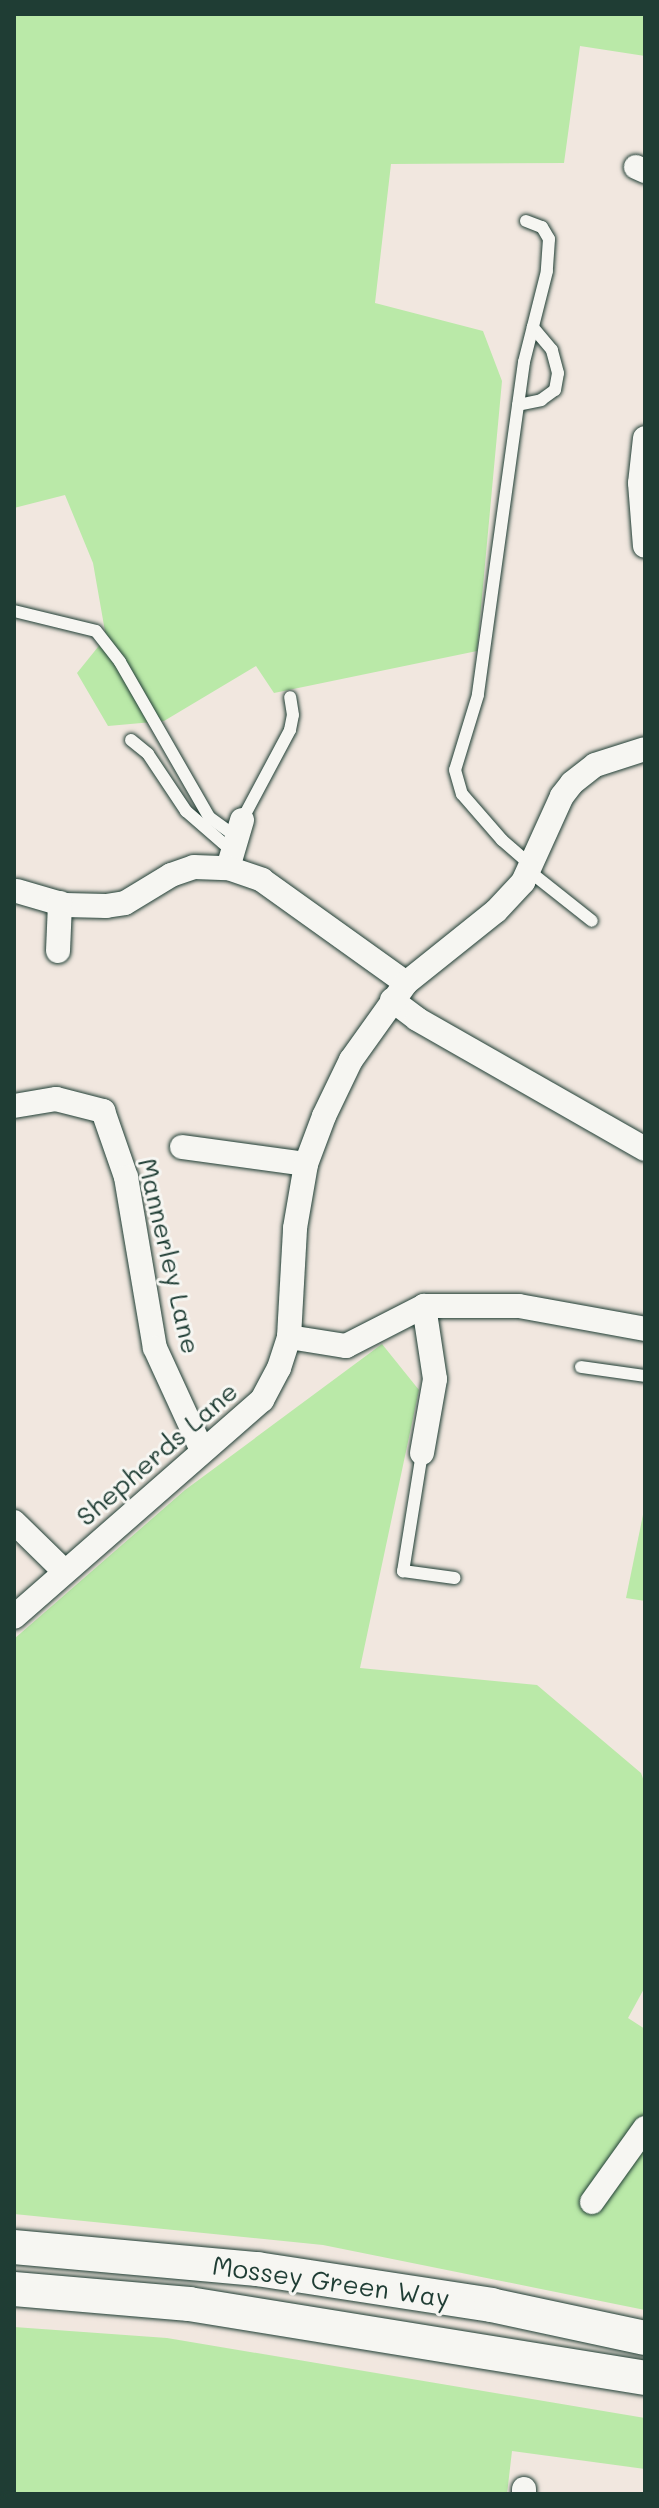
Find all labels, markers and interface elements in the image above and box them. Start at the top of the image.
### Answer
street label: Mannerley Lane [131,1155,207,1357]
street label: Shepherds Lane [70,1376,244,1532]
street label: Mossey Green Way [210,2250,452,2314]

